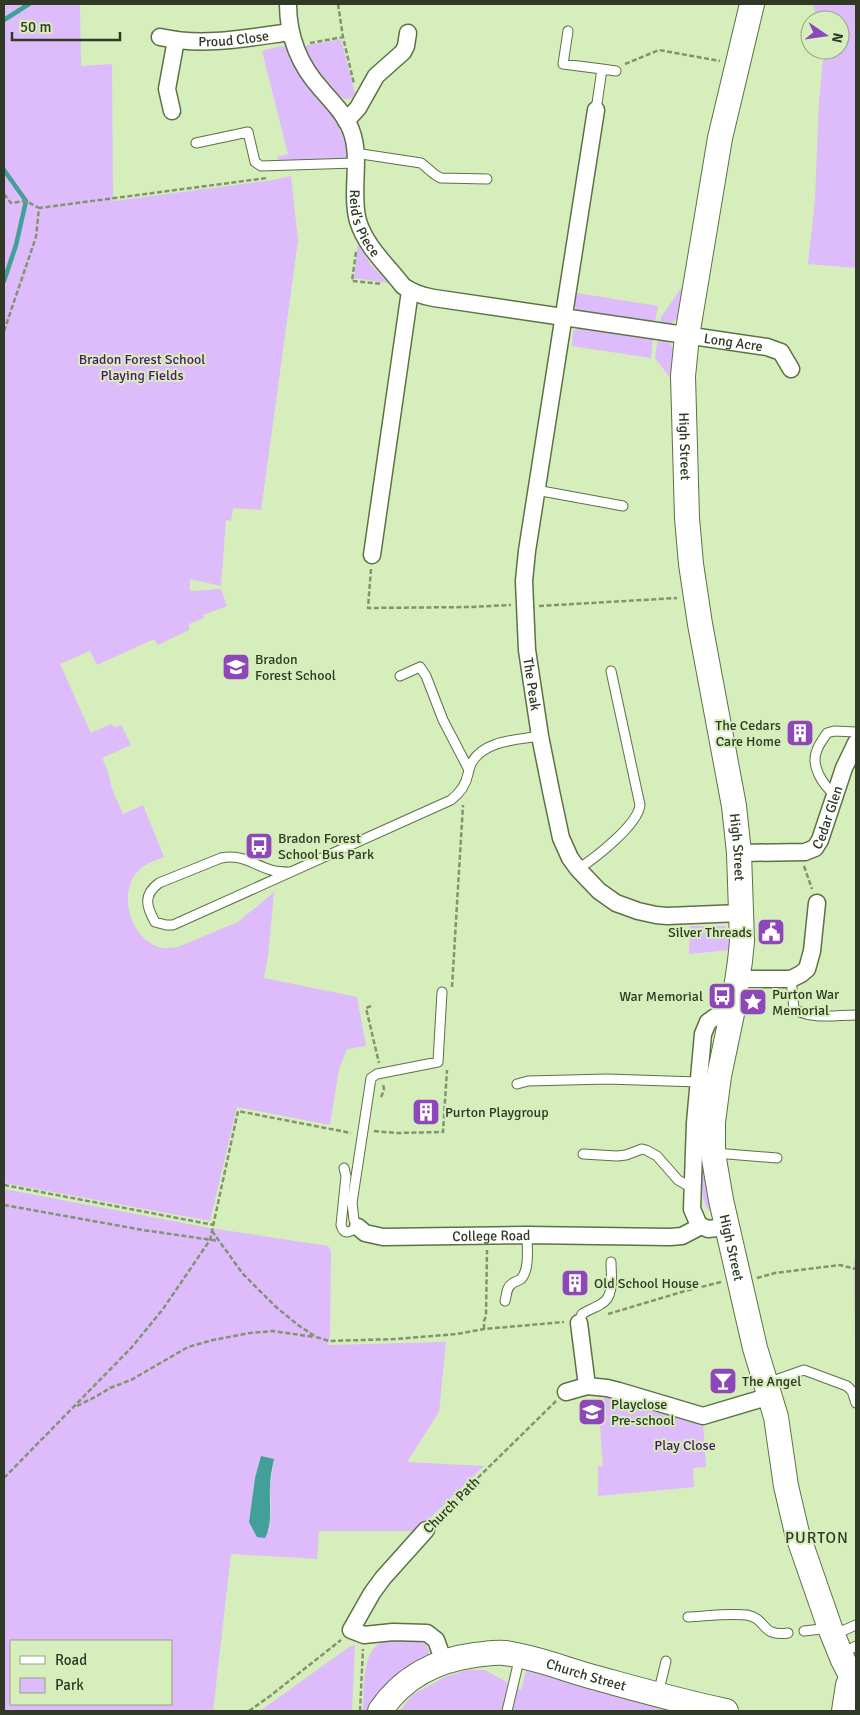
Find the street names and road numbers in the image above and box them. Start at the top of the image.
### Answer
street label: Proud Close [198,27,270,50]
street label: Reid's Piece [346,190,383,260]
street label: Long Acre [703,330,764,355]
street label: High Street [675,412,694,481]
street label: The Peak [519,656,544,712]
street label: Cedar Glen [808,784,846,853]
street label: High Street [726,812,748,881]
street label: High Street [716,1213,747,1283]
street label: College Road [452,1227,531,1245]
street label: Church Path [420,1474,483,1537]
street label: Church Street [544,1655,628,1695]

